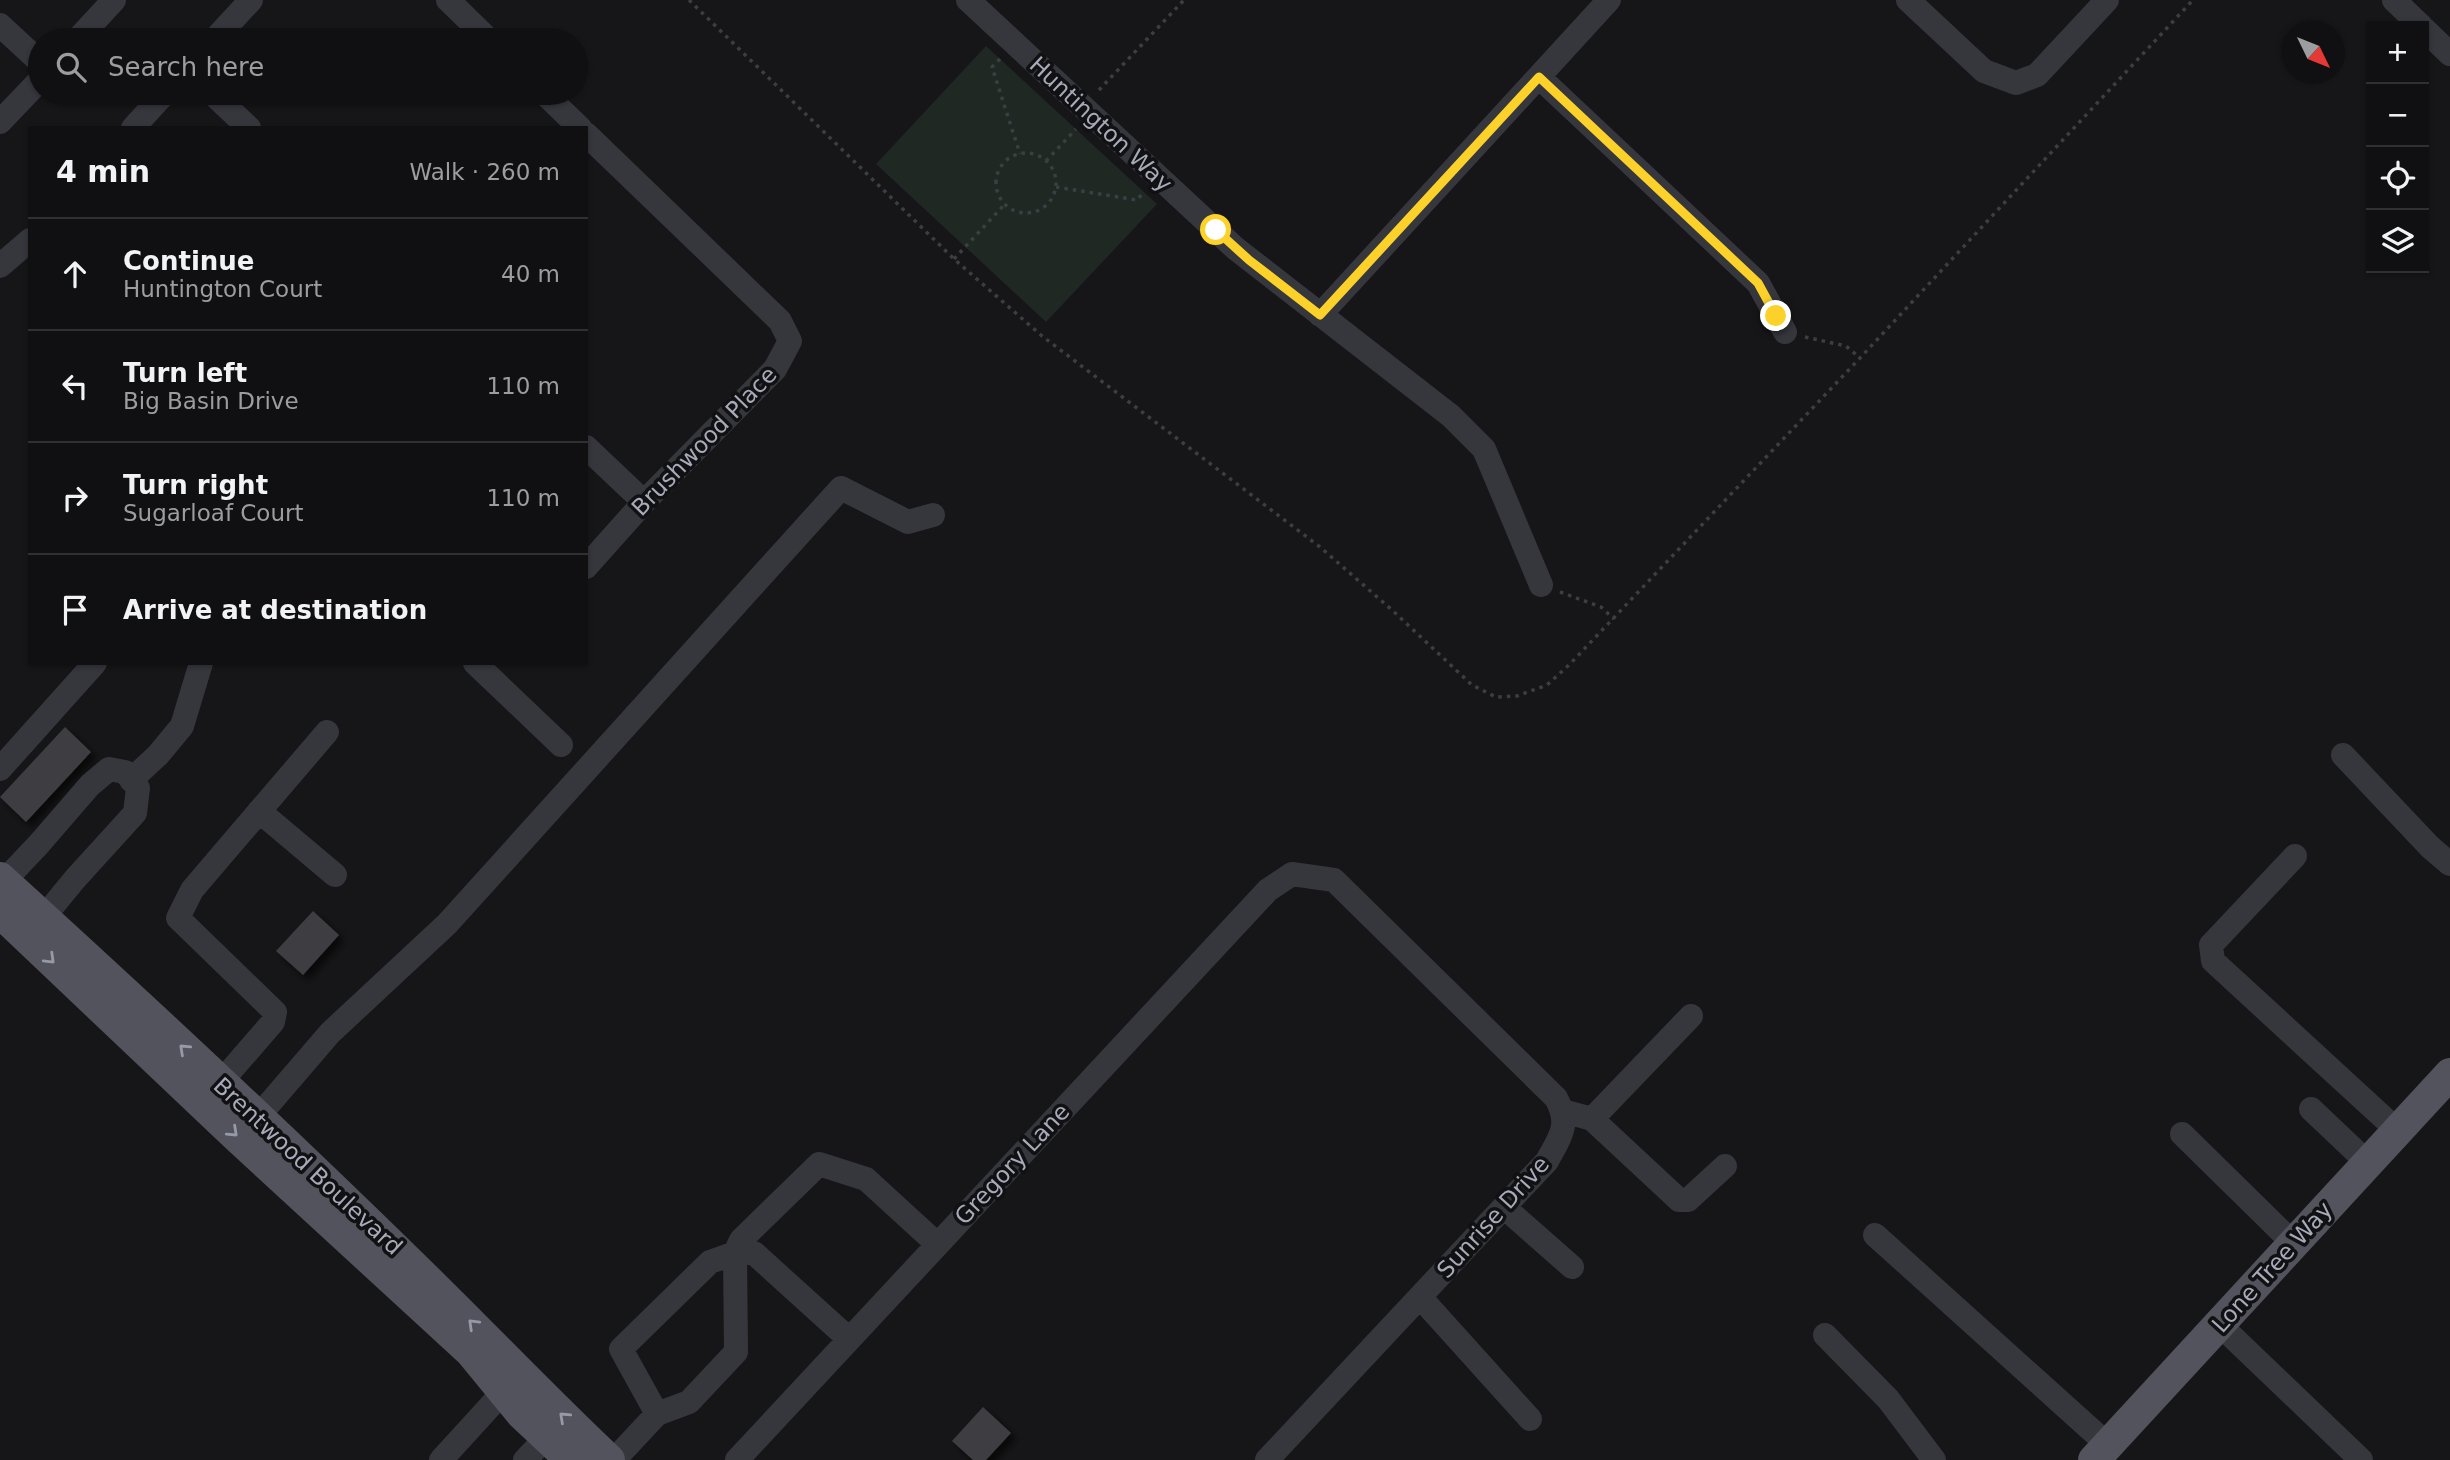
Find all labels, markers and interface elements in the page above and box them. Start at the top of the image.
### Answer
north arrow [2282,21,2345,84]
map controls [2366,21,2429,273]
button: + [2366,21,2429,84]
search box [28,28,588,105]
icon: search [52,48,90,86]
street label: Huntington Way [1024,51,1178,197]
text: Search here [108,52,264,82]
button: − [2366,84,2429,147]
button: locate [2366,147,2429,210]
text: 4 min [56,154,150,189]
text: Walk · 260 m [409,159,560,185]
button: layers [2366,210,2429,273]
route start [1200,214,1231,245]
text: Continue [123,246,254,276]
icon: ahead [56,255,94,293]
text: 40 m [501,261,560,287]
text: Huntington Court [123,276,322,302]
route end [1760,300,1791,331]
text: Turn left [123,358,247,388]
street label: Brushwood Place [626,361,782,521]
icon: left [56,367,94,405]
text: 110 m [486,373,560,399]
text: Big Basin Drive [123,388,299,414]
text: Turn right [123,470,268,500]
icon: right [56,479,94,517]
text: 110 m [486,485,560,511]
text: Sugarloaf Court [123,500,303,526]
icon: arrive [56,591,94,629]
text: Arrive at destination [123,595,427,625]
one-way arrow [42,951,55,963]
one-way arrow [179,1044,192,1057]
street label: Brentwood Boulevard [209,1072,407,1260]
street label: Gregory Lane [949,1098,1075,1230]
one-way arrow [225,1124,238,1137]
street label: Sunrise Drive [1432,1151,1554,1283]
street label: Lone Tree Way [2207,1196,2337,1338]
one-way arrow [468,1320,481,1333]
one-way arrow [559,1413,572,1426]

